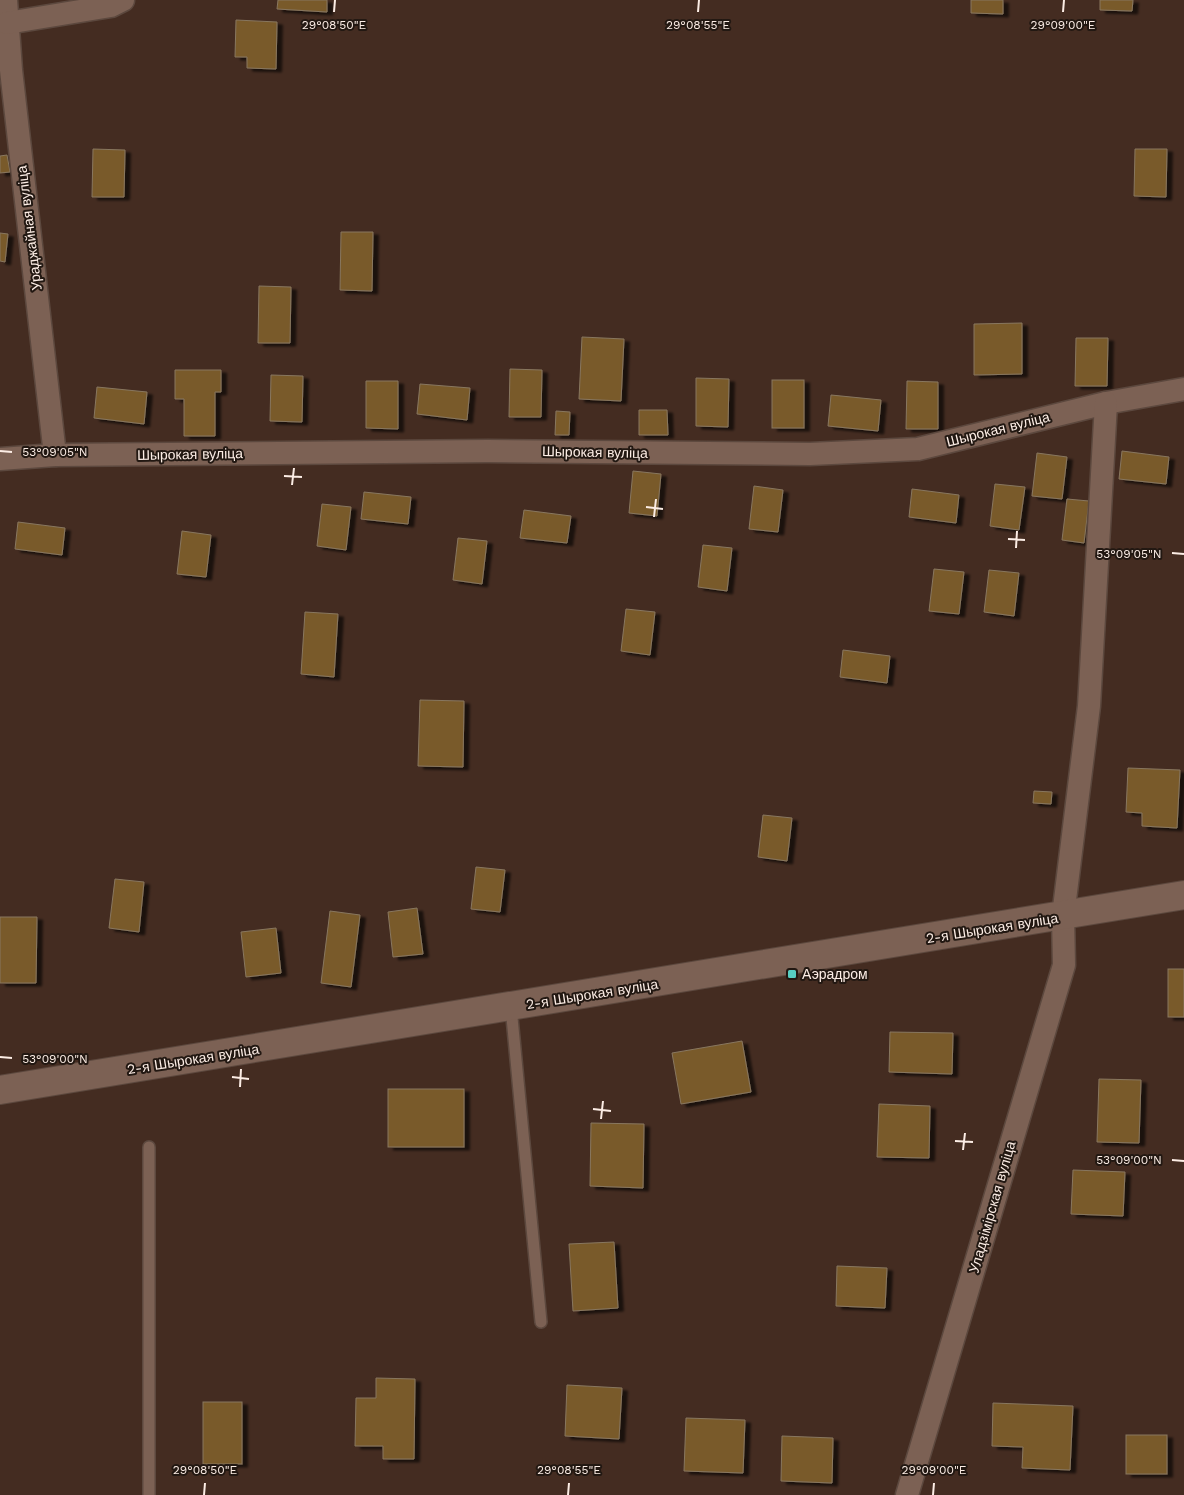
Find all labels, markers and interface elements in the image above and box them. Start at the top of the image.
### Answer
text: 29°08'50"E [302,18,367,32]
text: 29°08'55"E [666,18,730,32]
text: 29°09'00"E [1030,18,1096,32]
street label: Ураджайная вуліца [13,164,45,291]
street label: Шырокая вуліца [945,408,1052,450]
street label: Шырокая вуліца [542,443,648,461]
text: 53°09'05"N [22,445,88,459]
street label: Шырокая вуліца [137,445,243,463]
text: 53°09'05"N [1096,547,1162,561]
street label: 2-я Шырокая вуліца [925,910,1059,946]
place label: Аэрадром [802,966,868,982]
marker: Аэрадром [786,968,798,980]
street label: 2-я Шырокая вуліца [525,976,659,1012]
street label: 2-я Шырокая вуліца [126,1041,260,1077]
text: 53°09'00"N [22,1052,88,1066]
street label: Уладзімірская вуліца [965,1139,1019,1275]
text: 53°09'00"N [1096,1153,1162,1167]
text: 29°08'50"E [173,1463,238,1477]
text: 29°08'55"E [537,1463,601,1477]
text: 29°09'00"E [901,1463,967,1477]

